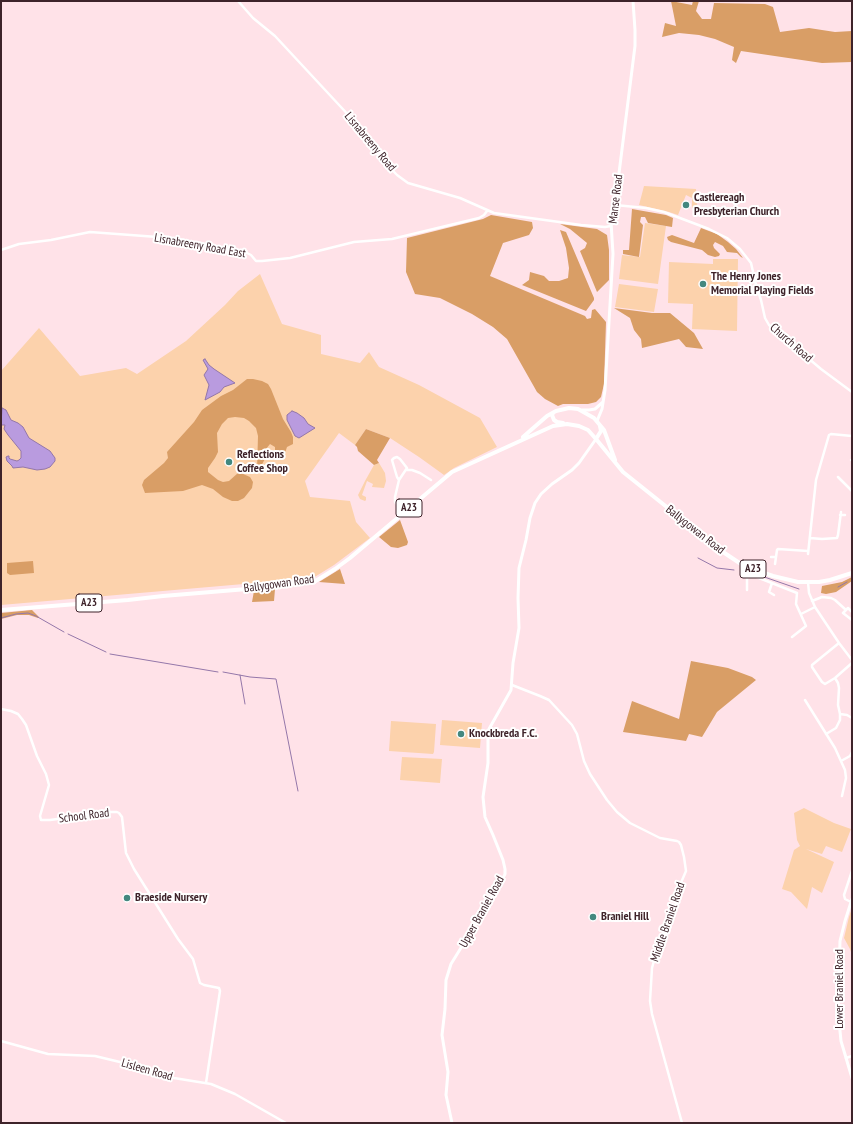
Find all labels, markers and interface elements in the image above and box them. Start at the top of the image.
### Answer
street label: Lisnabreeny Road [341,109,399,175]
street label: Manse Road [606,173,626,225]
place label: Castlereagh Presbyterian Church [694,191,779,219]
marker: Castlereagh Presbyterian Church [681,200,691,210]
street label: Lisnabreeny Road East [153,231,247,261]
place label: The Henry Jones Memorial Playing Fields [711,270,814,298]
marker: The Henry Jones Memorial Playing Fields [698,279,708,289]
street label: Church Road [767,321,815,365]
place label: Reflections Coffee Shop [237,448,288,476]
marker: Reflections Coffee Shop [224,457,234,467]
road number: A23 [396,499,422,517]
street label: Ballygowan Road [663,502,727,558]
road number: A23 [740,560,766,578]
street label: Ballygowan Road [243,572,315,596]
road number: A23 [76,594,102,612]
place label: Knockbreda F.C. [469,727,537,741]
marker: Knockbreda F.C. [456,729,466,739]
street label: School Road [58,806,110,826]
street label: Upper Braniel Road [456,874,508,950]
street label: Middle Braniel Road [648,880,688,964]
place label: Braeside Nursery [135,891,207,905]
marker: Braeside Nursery [122,893,132,903]
place label: Braniel Hill [601,910,649,924]
marker: Braniel Hill [588,912,598,922]
street label: Lower Braniel Road [833,949,847,1029]
street label: Lisleen Road [120,1056,174,1084]

